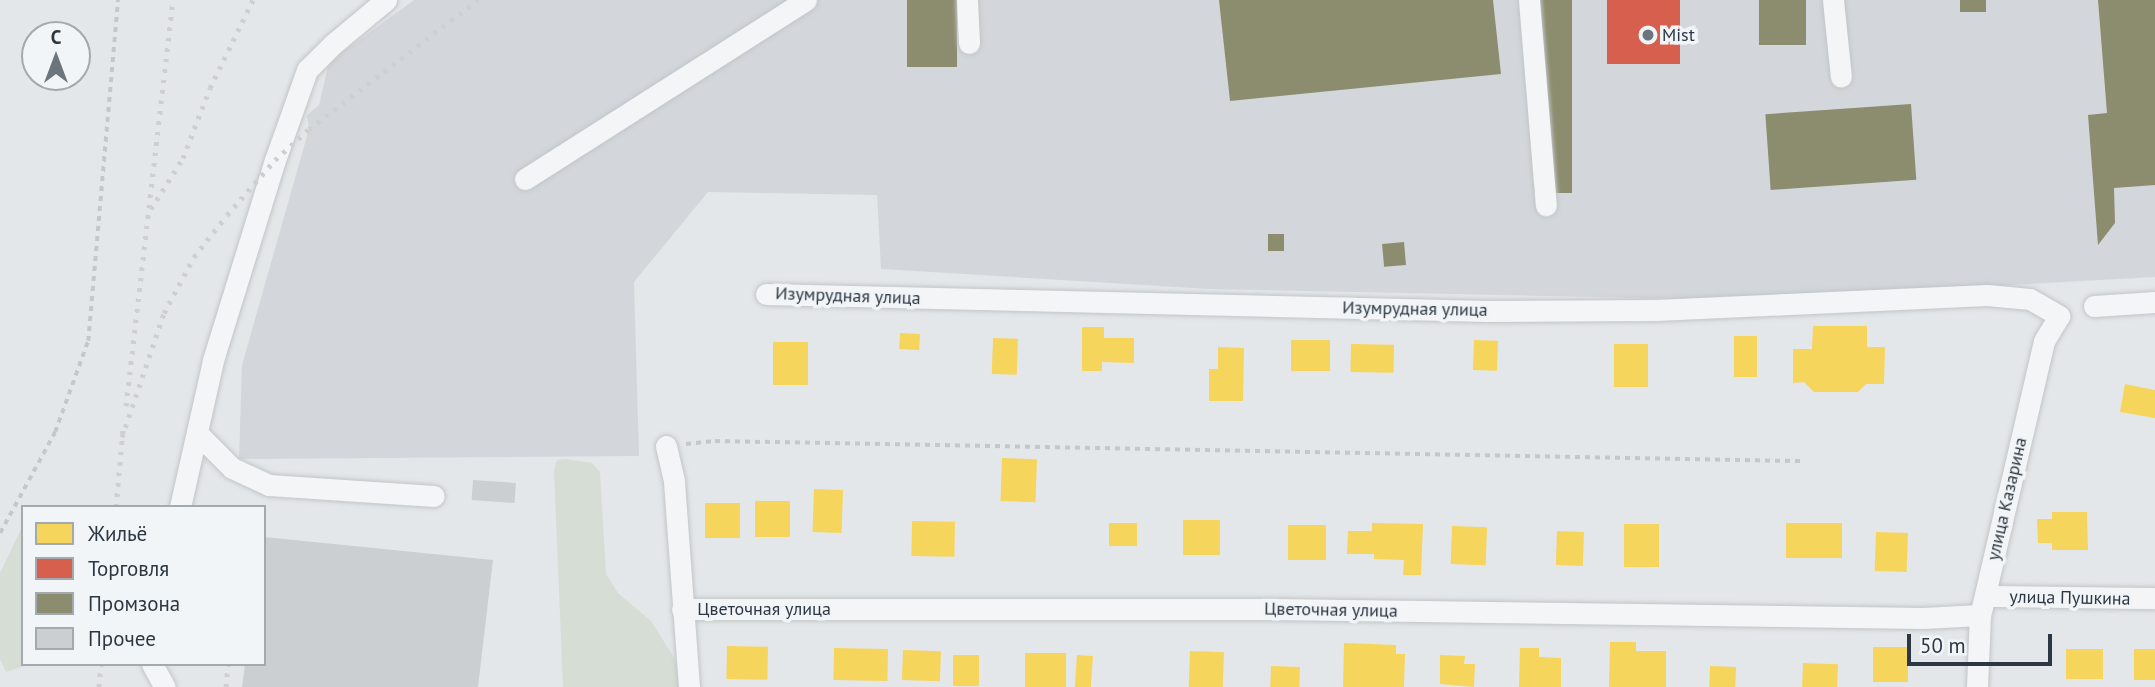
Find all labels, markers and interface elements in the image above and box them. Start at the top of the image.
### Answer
north arrow [21,21,91,91]
place label: Mist [1662,24,1695,46]
text: С [51,25,61,49]
marker: Mist [1640,27,1656,43]
street label: Изумрудная улица [775,283,921,309]
street label: Изумрудная улица [1342,297,1488,321]
street label: улица Казарина [1982,435,2032,563]
legend [21,505,266,666]
text: Жильё [88,520,147,547]
text: Торговля [88,555,169,582]
street label: улица Пушкина [2009,586,2131,610]
text: Промзона [88,590,180,617]
street label: Цветочная улица [697,598,831,620]
street label: Цветочная улица [1264,598,1398,622]
scale bar [1910,620,2055,664]
text: Прочее [88,625,156,652]
text: 50 m [1920,632,1966,659]

